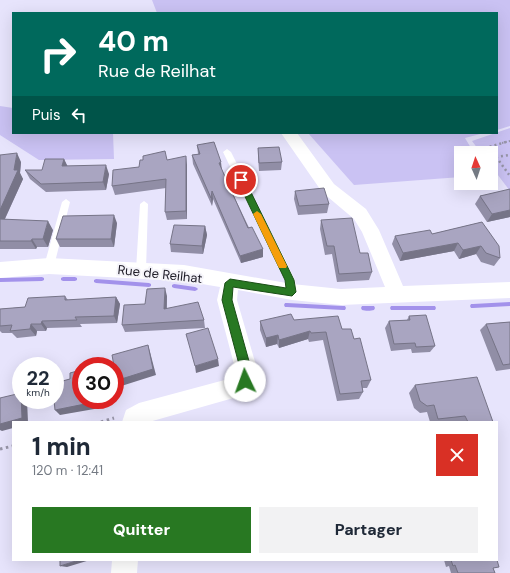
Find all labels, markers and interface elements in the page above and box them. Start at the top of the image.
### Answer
text: 40 m [98,23,169,60]
icon: right [32,28,84,80]
text: Rue de Reilhat [98,59,216,83]
icon: left [68,104,90,126]
text: Puis [32,105,60,125]
north arrow [454,146,498,190]
map controls [454,146,498,190]
pin [224,163,258,197]
icon: arrive [230,169,252,191]
street label: Rue de Reilhat [117,261,203,287]
speed limit sign: 30 [72,357,124,409]
position arrow [224,360,266,402]
text: 22 [26,365,50,391]
text: km/h [26,386,50,399]
text: 1 min [32,431,91,462]
button: close [436,434,478,476]
text: 120 m · 12:41 [32,462,103,479]
button: Quitter [32,507,251,553]
button: Partager [259,507,478,553]

